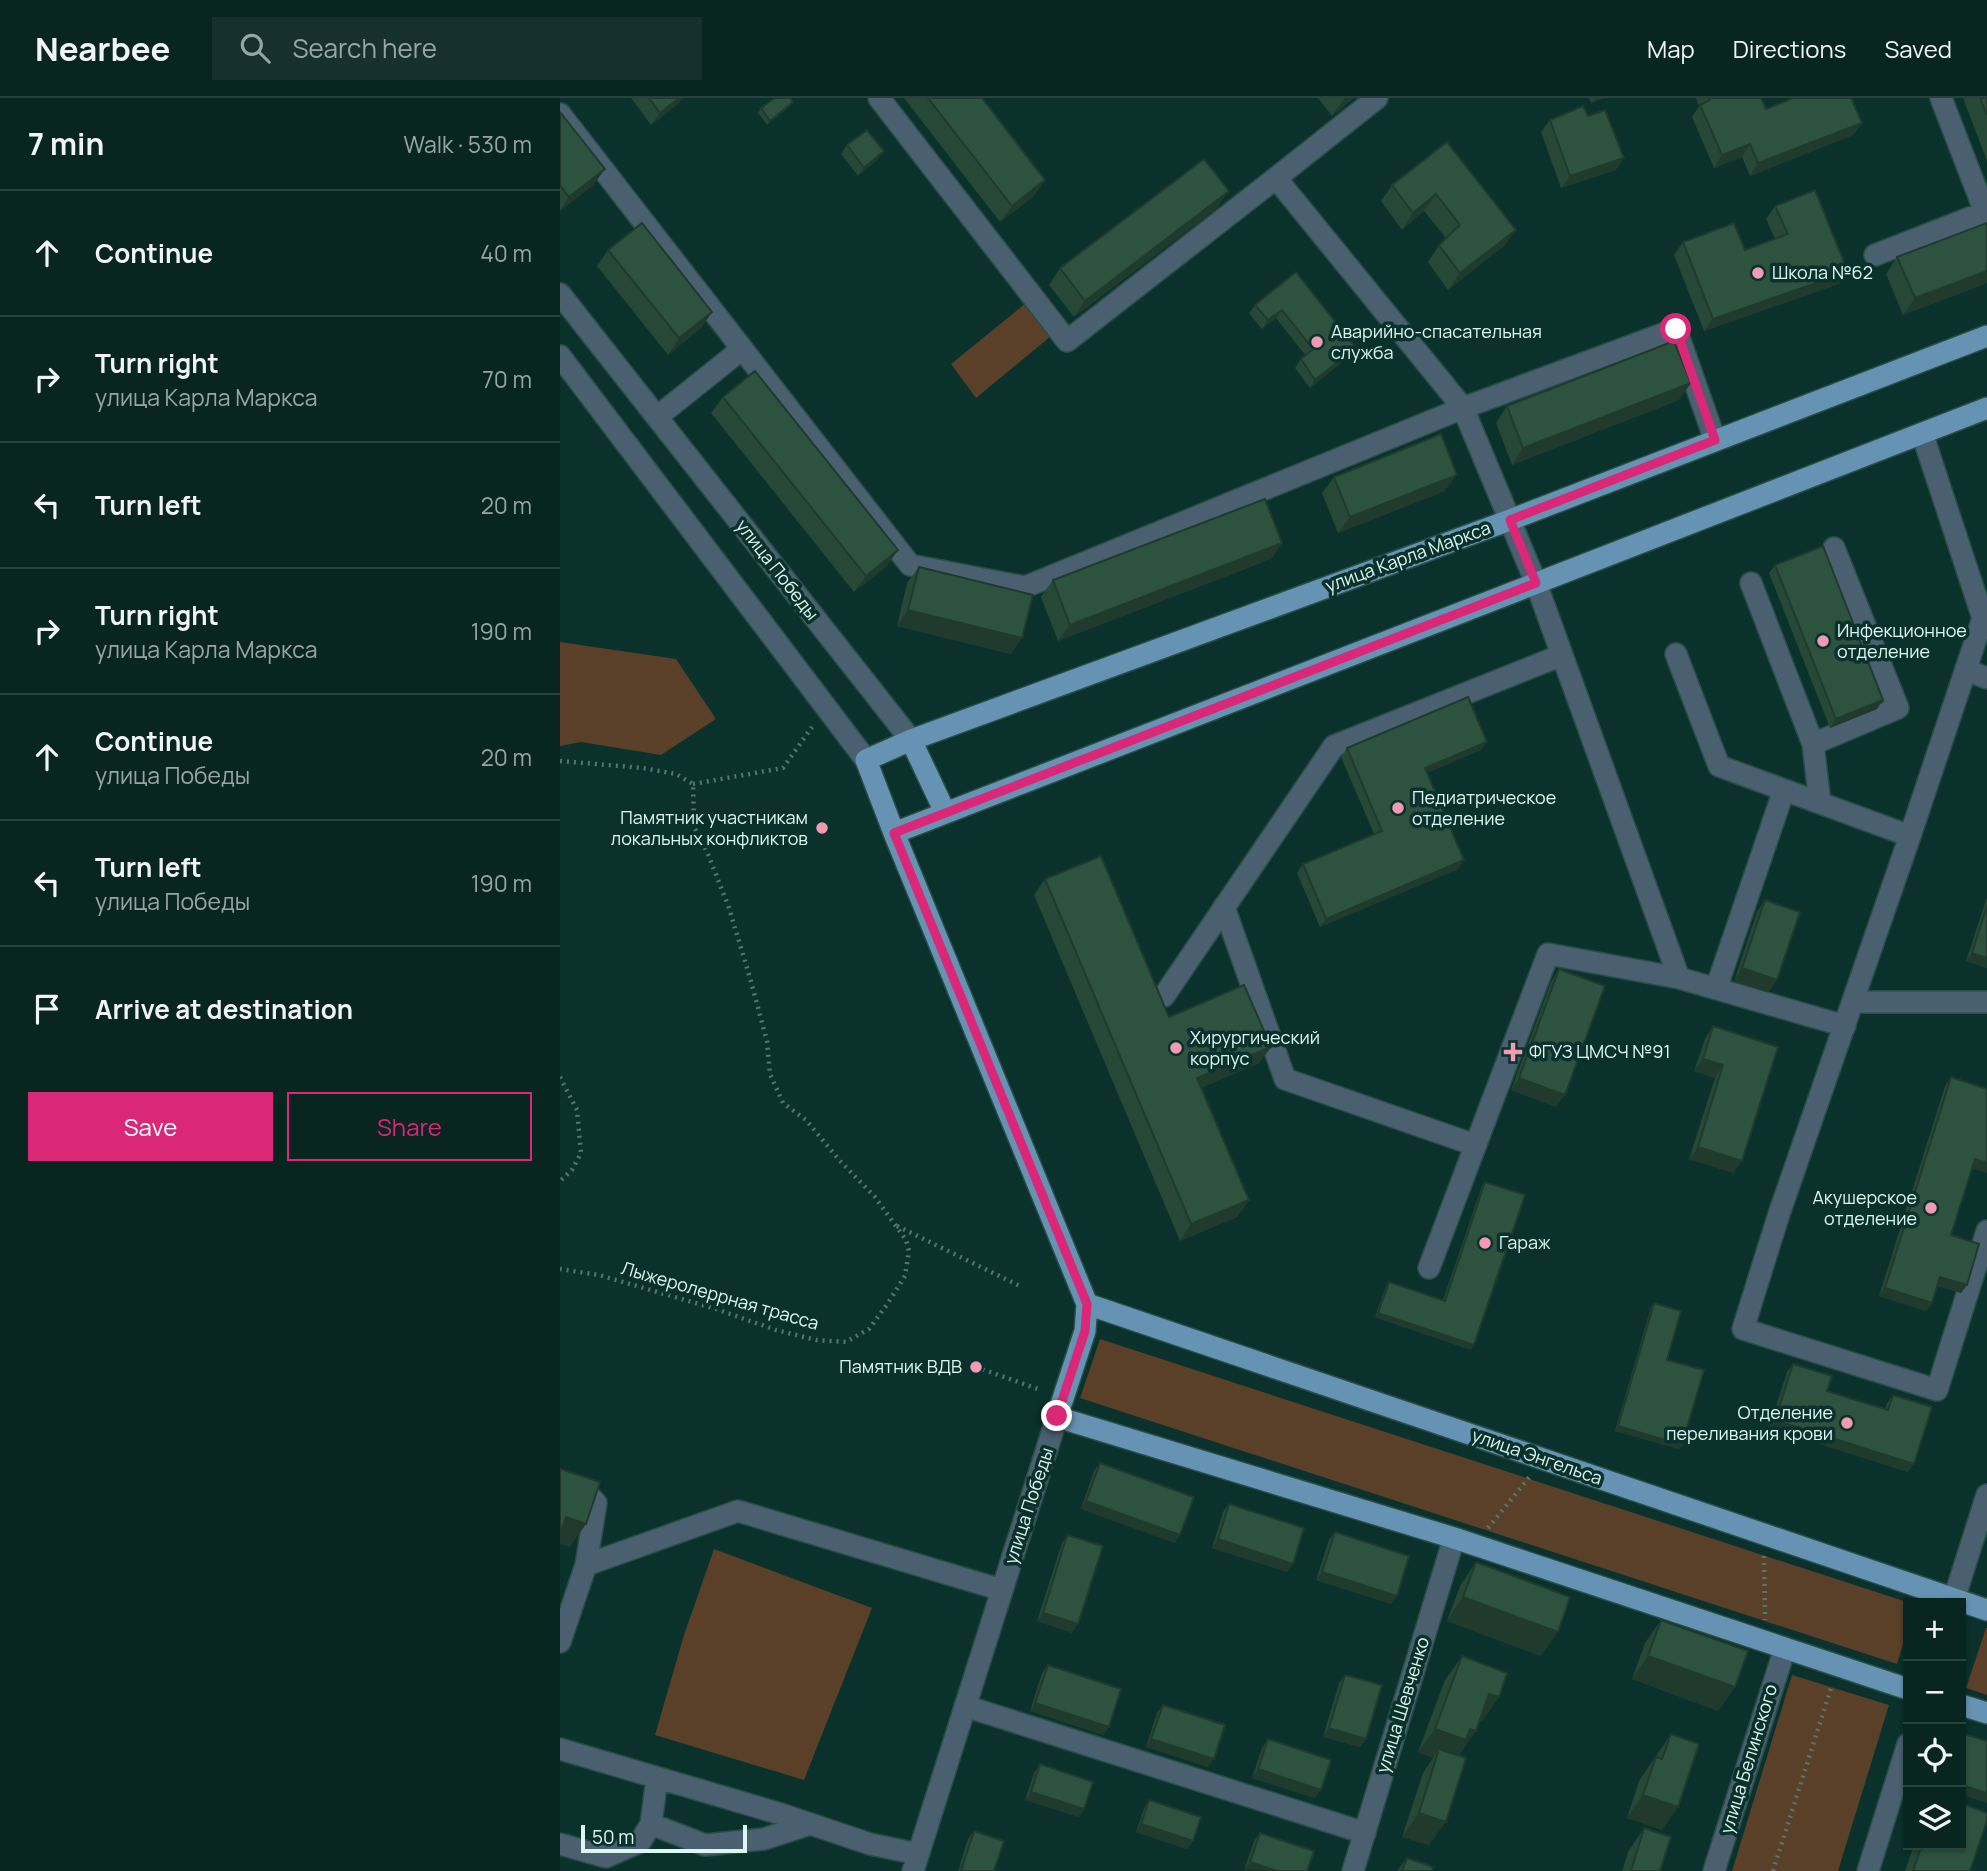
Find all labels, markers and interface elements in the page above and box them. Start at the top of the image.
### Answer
search box [212,17,702,80]
text: Nearbee [35,26,170,71]
icon: search [236,29,274,67]
text: Search here [292,30,437,66]
text: Map [1647,32,1695,65]
text: Directions [1733,32,1846,65]
text: Saved [1884,32,1952,65]
text: 7 min [28,123,104,164]
text: Walk · 530 m [403,128,532,160]
icon: ahead [28,234,66,272]
text: Continue [95,235,213,271]
text: 40 m [480,237,532,269]
place label: Школа №62 [1772,260,1873,284]
marker: Школа №62 [1750,265,1766,281]
route start [1660,313,1691,344]
place label: Аварийно-спасательная служба [1331,319,1542,364]
marker: Аварийно-спасательная служба [1309,334,1325,350]
text: Turn right [95,345,219,381]
icon: right [28,360,66,398]
text: 70 m [482,363,532,395]
text: улица Карла Маркса [95,381,318,413]
icon: left [28,486,66,524]
text: Turn left [95,487,202,523]
text: 20 m [481,489,532,521]
street label: улица Победы [731,514,825,625]
street label: улица Карла Маркса [1322,515,1494,597]
text: Turn right [95,597,219,633]
icon: right [28,612,66,650]
text: 190 m [471,615,532,647]
place label: Инфекционное отделение [1837,618,1967,663]
text: улица Карла Маркса [95,633,318,665]
marker: Инфекционное отделение [1815,633,1831,649]
text: Continue [95,723,213,759]
icon: ahead [28,738,66,776]
text: 20 m [481,741,532,773]
text: улица Победы [95,759,250,791]
place label: Педиатрическое отделение [1412,785,1556,830]
marker: Педиатрическое отделение [1390,800,1406,816]
place label: Памятник участникам локальных конфликтов [611,805,808,850]
marker: Памятник участникам локальных конфликтов [814,820,830,836]
text: Turn left [95,849,202,885]
icon: left [28,864,66,902]
text: 190 m [471,867,532,899]
text: улица Победы [95,885,250,917]
icon: arrive [28,990,66,1028]
text: Arrive at destination [95,991,353,1027]
place label: Хирургический корпус [1190,1025,1320,1070]
place label: ФГУЗ ЦМСЧ №91 [1529,1039,1670,1063]
marker: Хирургический корпус [1168,1040,1184,1056]
marker: ФГУЗ ЦМСЧ №91 [1503,1042,1523,1062]
button: Save [28,1092,273,1161]
button: Share [287,1092,532,1161]
place label: Акушерское отделение [1812,1185,1917,1230]
marker: Акушерское отделение [1923,1200,1939,1216]
place label: Гараж [1499,1230,1551,1254]
marker: Гараж [1477,1235,1493,1251]
street label: Лыжеролеррная трасса [619,1255,822,1335]
place label: Памятник ВДВ [839,1354,962,1378]
marker: Памятник ВДВ [968,1359,984,1375]
route end [1041,1400,1072,1431]
place label: Отделение переливания крови [1666,1400,1833,1445]
marker: Отделение переливания крови [1839,1415,1855,1431]
street label: улица Энгельса [1469,1422,1606,1490]
street label: улица Победы [998,1444,1058,1567]
map controls [1903,1598,1966,1850]
button: + [1903,1598,1966,1661]
street label: улица Шевченко [1370,1634,1434,1776]
button: − [1903,1661,1966,1724]
street label: улица Белинского [1714,1681,1782,1836]
button: locate [1903,1724,1966,1787]
button: layers [1903,1787,1966,1850]
scale bar [581,1822,747,1854]
text: 50 m [592,1824,634,1850]

